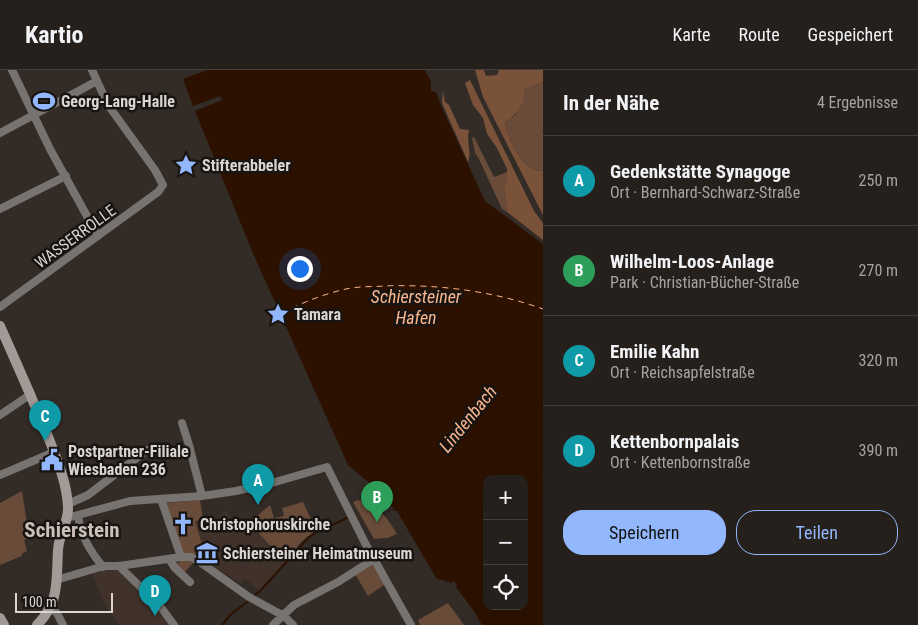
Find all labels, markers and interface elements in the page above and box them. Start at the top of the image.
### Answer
text: Kartio [25,21,83,49]
text: Karte [672,24,711,45]
text: Route [739,24,780,45]
text: Gespeichert [808,24,893,45]
sports icon: Georg-Lang-Halle [31,88,57,114]
text: In der Nähe [563,91,659,115]
place label: Georg-Lang-Halle [61,92,175,111]
text: 4 Ergebnisse [817,93,898,112]
place icon: Stifterabbeler [173,152,199,178]
place label: Stifterabbeler [202,156,290,175]
text: Gedenkstätte Synagoge [610,160,790,183]
text: A [574,171,584,190]
text: 250 m [859,171,898,190]
text: Ort · Bernhard-Schwarz-Straße [610,183,800,202]
street label: WASSERROLLE [31,201,120,272]
text: Wilhelm-Loos-Anlage [610,250,774,273]
your location [287,256,313,282]
text: B [575,261,583,280]
text: 270 m [859,261,898,280]
text: Park · Christian-Bücher-Straße [610,273,799,292]
water label: Schiersteiner Hafen [371,286,462,328]
place icon: Tamara [265,301,291,327]
place label: Tamara [294,305,341,324]
text: Emilie Kahn [610,340,699,363]
text: C [574,351,584,370]
text: 320 m [859,351,898,370]
text: Ort · Reichsapfelstraße [610,363,755,382]
water label: Lindenbach [434,381,501,456]
pin: C [29,400,61,441]
text: Kettenbornpalais [610,430,739,453]
text: D [574,441,584,460]
text: 390 m [859,441,898,460]
place label: Postpartner-Filiale Wiesbaden 236 [68,442,189,479]
public building icon: Postpartner-Filiale Wiesbaden 236 [39,447,65,473]
text: Ort · Kettenbornstraße [610,453,750,472]
pin: A [242,464,274,505]
map controls [483,475,528,610]
button: + [483,475,528,520]
pin: B [361,481,393,522]
button: Speichern [563,510,726,555]
button: Teilen [736,510,898,555]
church icon: Christophoruskirche [170,511,196,537]
place label: Christophoruskirche [200,515,330,534]
district label: Schierstein [24,518,120,542]
button: − [483,520,528,565]
museum icon: Schiersteiner Heimatmuseum [194,540,220,566]
place label: Schiersteiner Heimatmuseum [223,544,413,563]
button: locate [483,565,528,610]
pin: D [139,575,171,616]
scale bar [15,590,112,613]
text: 100 m [22,594,57,610]

